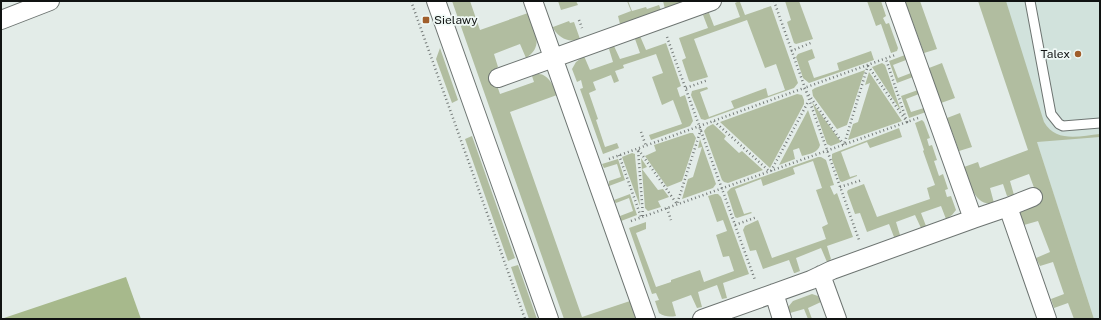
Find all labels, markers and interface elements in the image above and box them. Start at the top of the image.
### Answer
place label: Sielawy [434,13,478,27]
marker: Sielawy [421,15,431,25]
place label: Talex [1040,47,1070,61]
marker: Talex [1073,49,1083,59]

